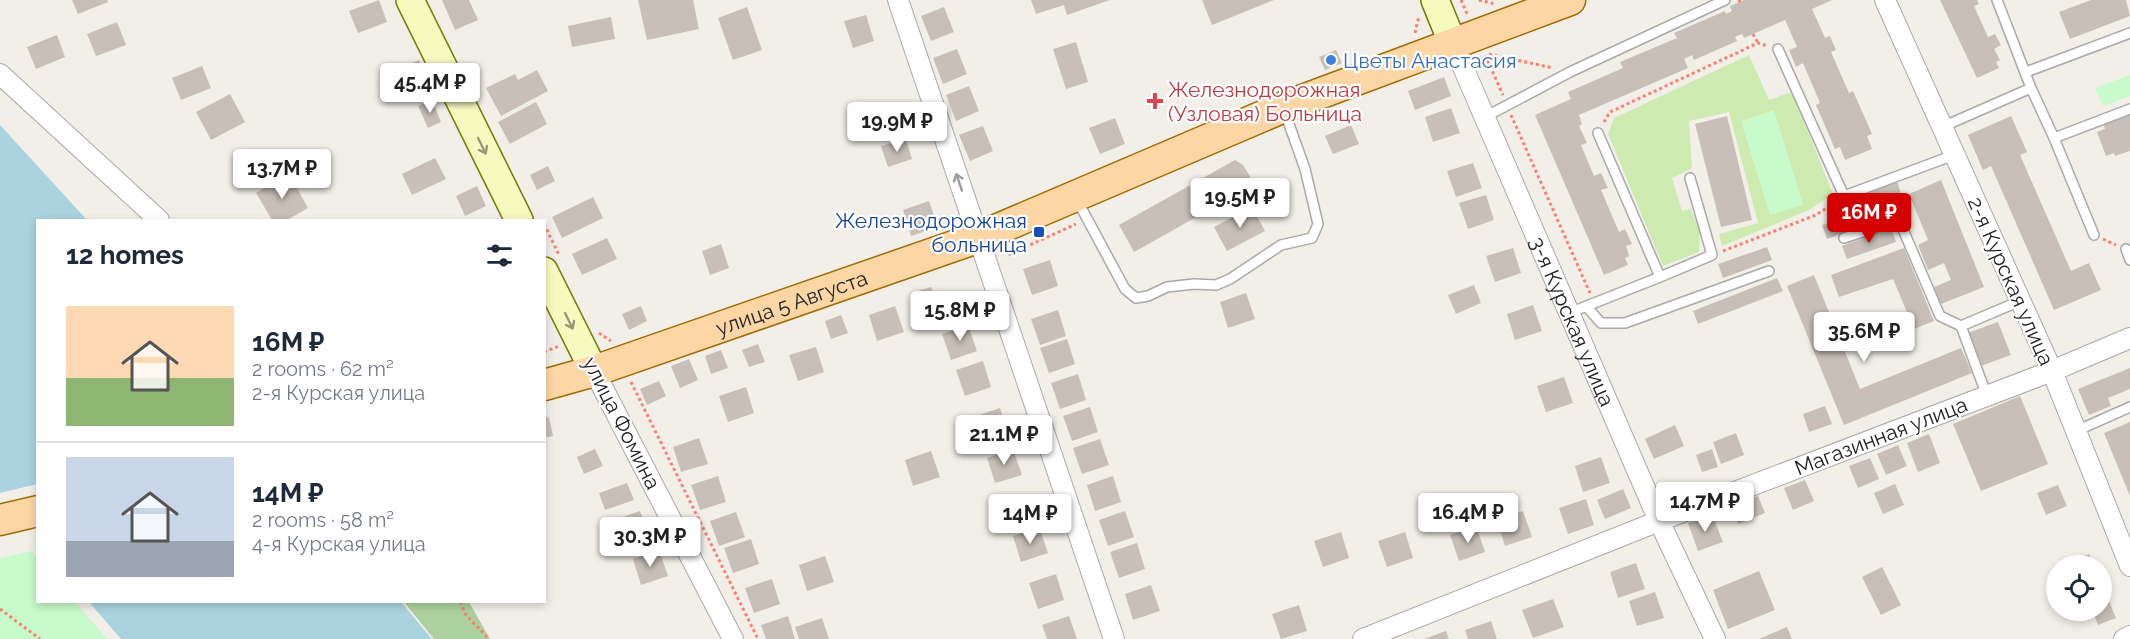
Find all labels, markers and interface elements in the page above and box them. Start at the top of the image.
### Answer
place label: Цветы Анастасия [1343,48,1517,73]
marker: Цветы Анастасия [1324,53,1338,67]
pin: 45.4M ₽ [375,63,485,114]
text: 45.4M ₽ [394,70,466,94]
place label: Железнодорожная (Узловая) Больница [1168,77,1362,126]
marker: Железнодорожная (Узловая) Больница [1146,92,1164,110]
pin: 19.9M ₽ [842,102,952,153]
text: 19.9M ₽ [861,109,933,133]
one-way arrow [477,137,489,155]
pin: 13.7M ₽ [227,149,337,200]
text: 13.7M ₽ [247,156,317,180]
one-way arrow [952,173,963,192]
pin: 19.5M ₽ [1185,178,1295,229]
text: 19.5M ₽ [1205,185,1275,209]
pin: 16M ₽ [1827,193,1911,244]
street label: 2-я Курская улица [1963,193,2059,369]
text: 16M ₽ [1841,200,1897,224]
place label: Железнодорожная больница [835,208,1027,257]
marker: Железнодорожная больница [1032,225,1046,239]
street label: 3-я Курская улица [1525,233,1620,410]
icon: filters [483,239,516,272]
text: 12 homes [66,240,184,270]
street label: улица 5 Августа [712,265,871,340]
pin: 15.8M ₽ [905,291,1015,342]
text: 15.8M ₽ [924,298,996,322]
one-way arrow [564,312,576,330]
pin: 35.6M ₽ [1809,312,1919,363]
text: 35.6M ₽ [1828,319,1900,343]
text: 16M ₽ [252,327,324,357]
icon: home [114,330,186,402]
street label: улица Фомина [578,353,666,493]
text: 2 rooms · 62 m² [252,357,394,381]
text: 2-я Курская улица [252,381,425,405]
street label: Магазинная улица [1791,392,1971,480]
pin: 21.1M ₽ [949,415,1059,466]
text: 21.1M ₽ [969,422,1039,446]
text: 14M ₽ [252,478,324,508]
icon: home [114,481,186,553]
pin: 14.7M ₽ [1650,482,1760,533]
text: 14.7M ₽ [1670,489,1740,513]
pin: 16.4M ₽ [1413,493,1523,544]
pin: 14M ₽ [988,494,1072,545]
text: 16.4M ₽ [1432,500,1504,524]
text: 14M ₽ [1002,501,1058,525]
text: 2 rooms · 58 m² [252,508,394,532]
pin: 30.3M ₽ [595,517,705,568]
text: 30.3M ₽ [614,524,686,548]
text: 4-я Курская улица [252,532,426,556]
map controls [2046,555,2112,621]
button: locate [2046,555,2112,621]

